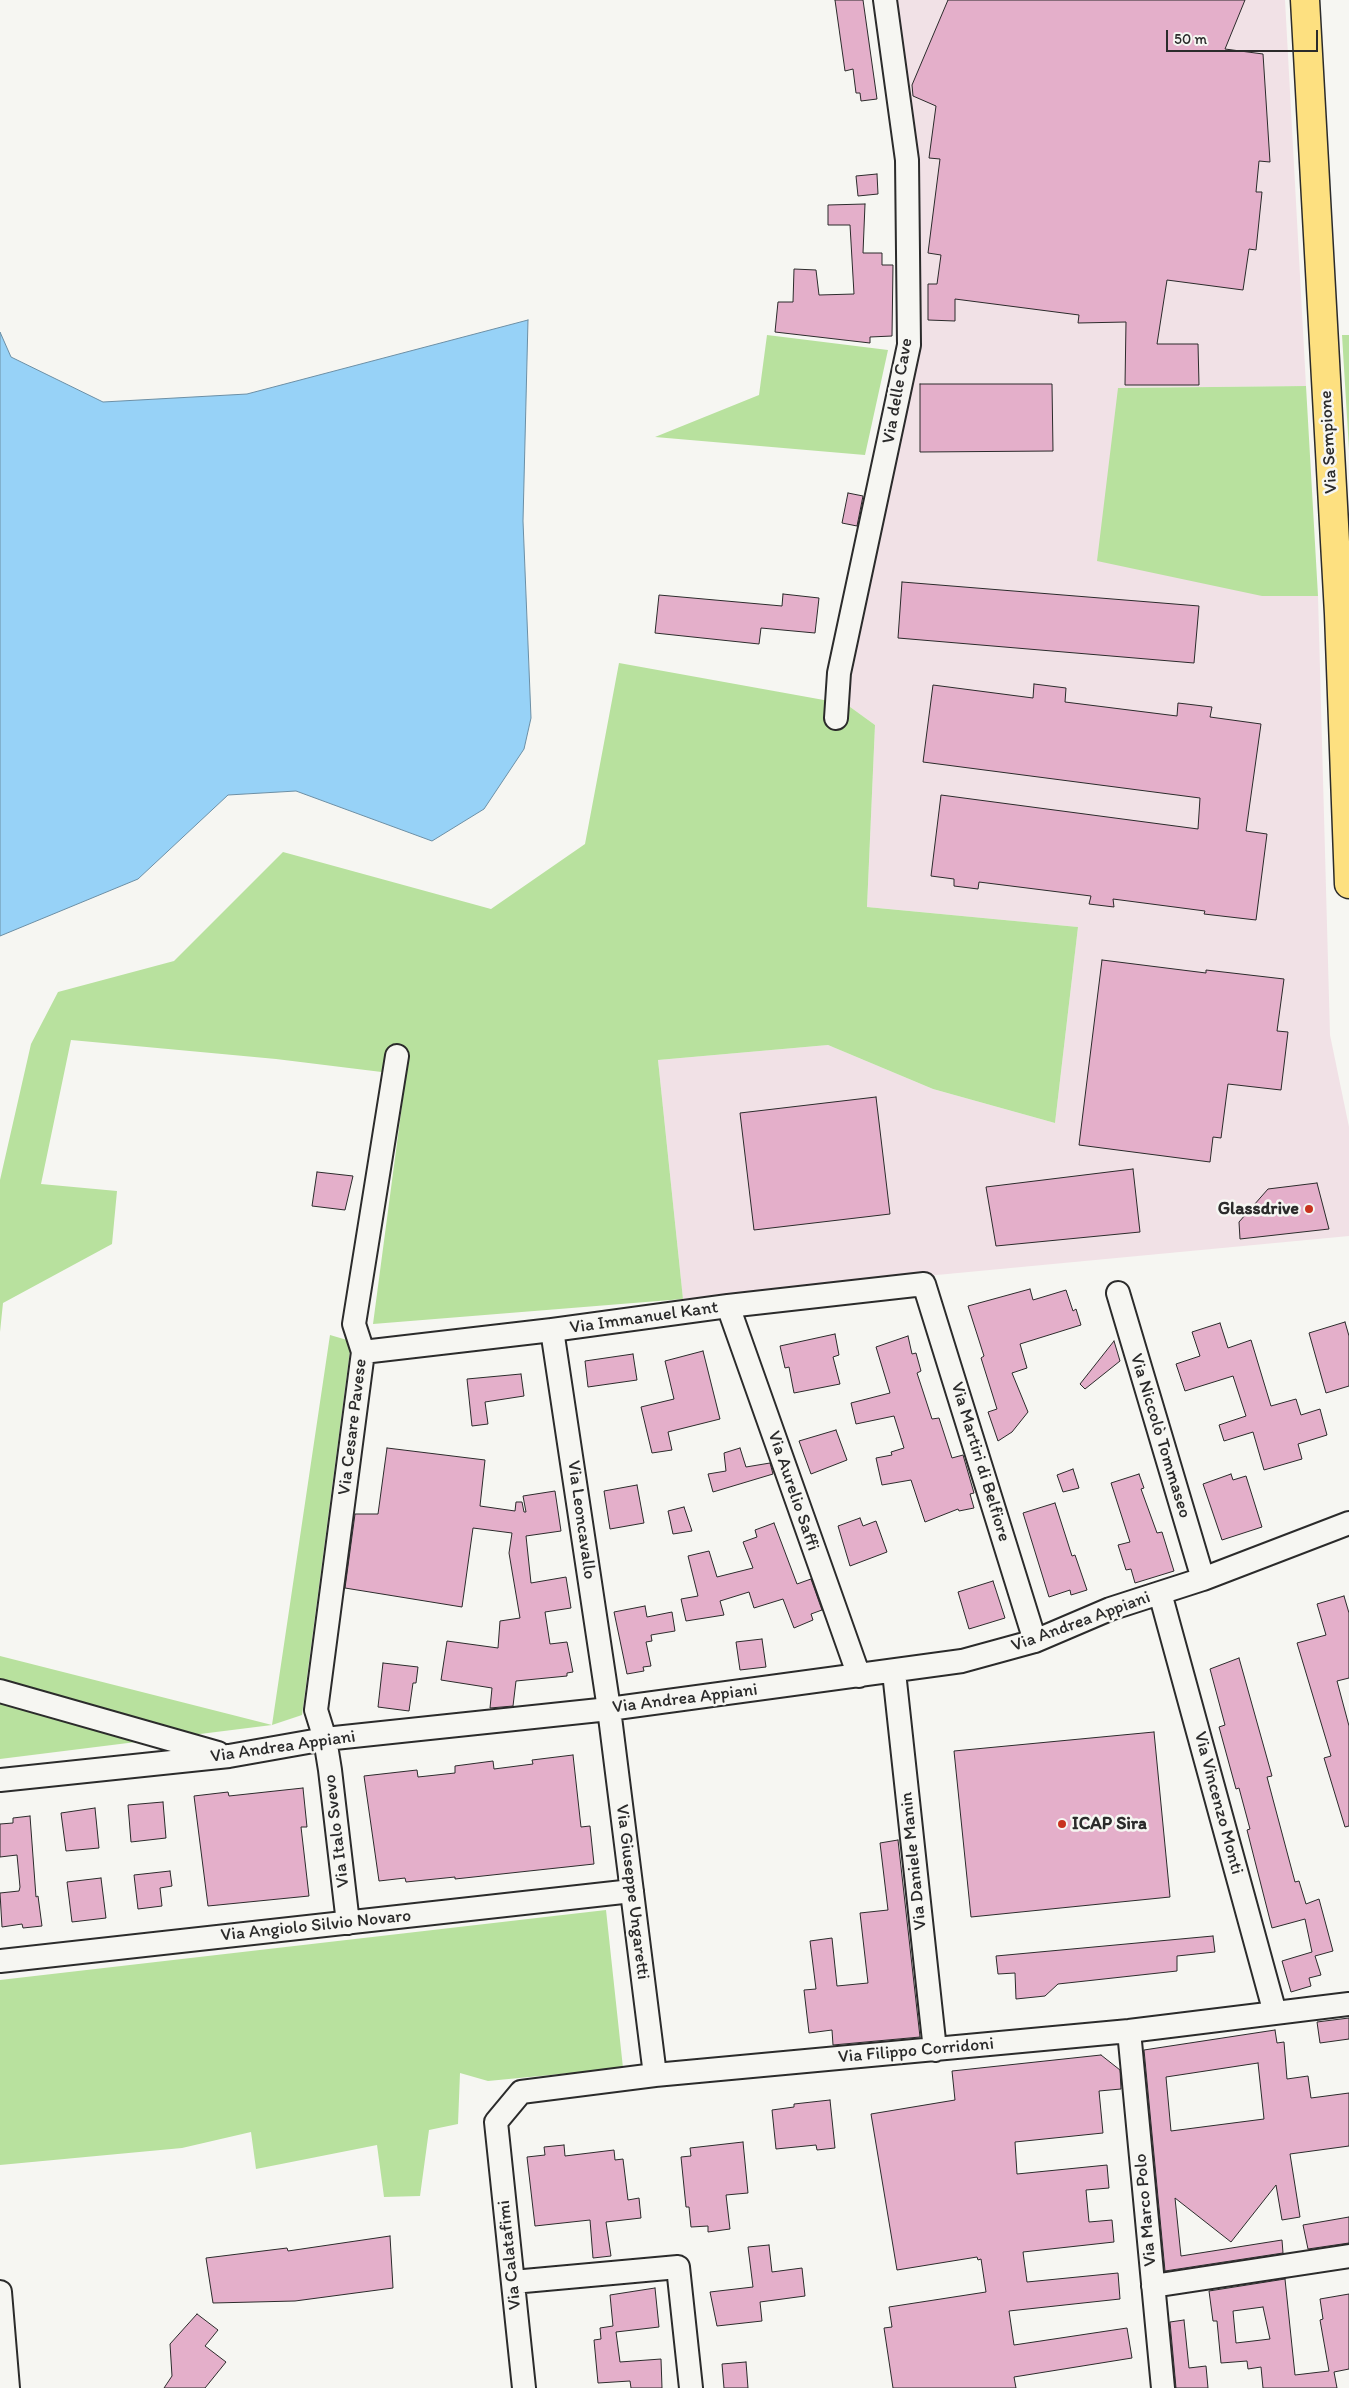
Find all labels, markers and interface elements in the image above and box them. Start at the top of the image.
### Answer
scale bar [1169,20,1322,52]
text: 50 m [1174,30,1207,48]
street label: Via delle Cave [878,336,918,446]
street label: Via Sempione [1316,390,1342,494]
place label: Glassdrive [1218,1198,1299,1220]
marker: Glassdrive [1303,1203,1315,1215]
street label: Via Immanuel Kant [568,1297,720,1339]
street label: Via Niccolò Tommaseo [1125,1351,1195,1521]
street label: Via Cesare Pavese [334,1358,372,1496]
street label: Via Martiri di Belfiore [945,1380,1015,1544]
street label: Via Aurelio Saffi [762,1428,824,1554]
street label: Via Leoncavallo [562,1459,600,1581]
street label: Via Andrea Appiani [1009,1587,1153,1657]
street label: Via Andrea Appiani [611,1679,759,1719]
street label: Via Andrea Appiani [209,1726,357,1768]
street label: Via Vincenzo Monti [1189,1729,1247,1877]
street label: Via Italo Svevo [319,1773,355,1889]
street label: Via Daniele Manin [896,1791,932,1931]
street label: Via Giuseppe Ungaretti [611,1803,653,1981]
place label: ICAP Sira [1072,1813,1147,1835]
marker: ICAP Sira [1056,1818,1068,1830]
street label: Via Angiolo Silvio Novaro [220,1905,412,1947]
street label: Via Filippo Corridoni [837,2033,995,2069]
street label: Via Marco Polo [1130,2153,1162,2267]
street label: Via Calatafimi [493,2199,527,2311]

